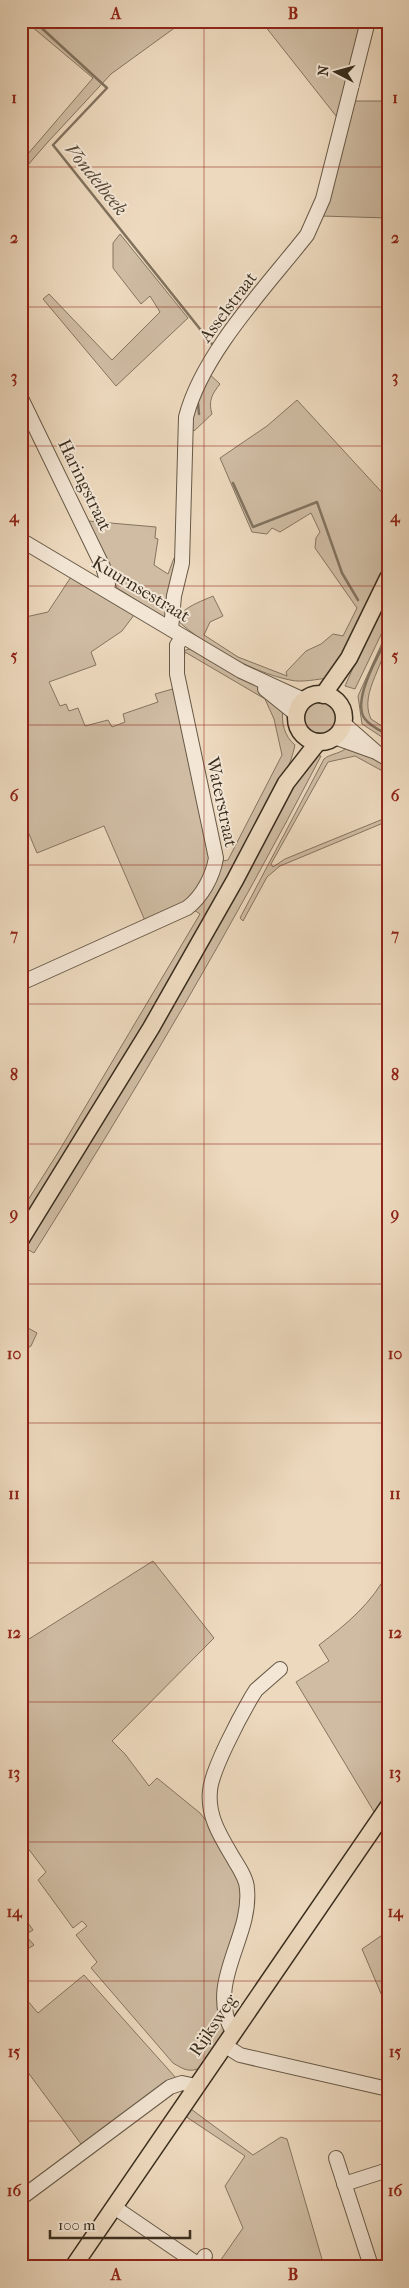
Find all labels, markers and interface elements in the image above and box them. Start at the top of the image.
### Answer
text: A [110,4,122,23]
text: B [288,4,298,23]
north arrow [312,48,362,98]
text: N [315,64,333,77]
text: 1 [11,88,17,107]
text: 1 [392,88,398,107]
water label: Vondelbeek [60,139,132,220]
text: 2 [10,228,18,247]
text: 2 [391,228,399,247]
street label: Asselstraat [195,268,262,347]
text: 3 [11,367,17,387]
text: 3 [392,367,398,387]
street label: Haringstraat [53,436,116,535]
text: 4 [8,507,20,527]
text: 4 [389,507,401,527]
street label: Kuurnsestraat [88,552,194,627]
text: 5 [11,646,18,665]
text: 5 [392,646,399,665]
street label: Waterstraat [202,754,241,850]
text: 6 [10,786,19,805]
text: 6 [391,786,400,805]
text: 7 [9,925,18,944]
text: 7 [390,925,399,944]
text: 8 [10,1065,18,1084]
text: 8 [391,1065,399,1084]
text: 9 [9,1204,18,1224]
text: 9 [390,1204,399,1224]
text: 10 [7,1344,21,1363]
text: 10 [388,1344,402,1363]
text: 11 [8,1484,20,1503]
text: 11 [389,1484,401,1503]
text: 12 [7,1623,21,1642]
text: 12 [388,1623,402,1642]
text: 13 [8,1763,20,1783]
text: 13 [389,1763,401,1783]
text: 14 [6,1902,23,1922]
text: 14 [387,1902,404,1922]
street label: Rijksweg [185,1990,242,2060]
text: 15 [8,2042,20,2061]
text: 15 [389,2042,401,2061]
text: 16 [7,2181,21,2200]
text: 16 [388,2181,402,2200]
scale bar [50,2208,190,2240]
text: 100 m [58,2216,96,2234]
text: A [110,2265,122,2284]
text: B [288,2265,298,2284]

